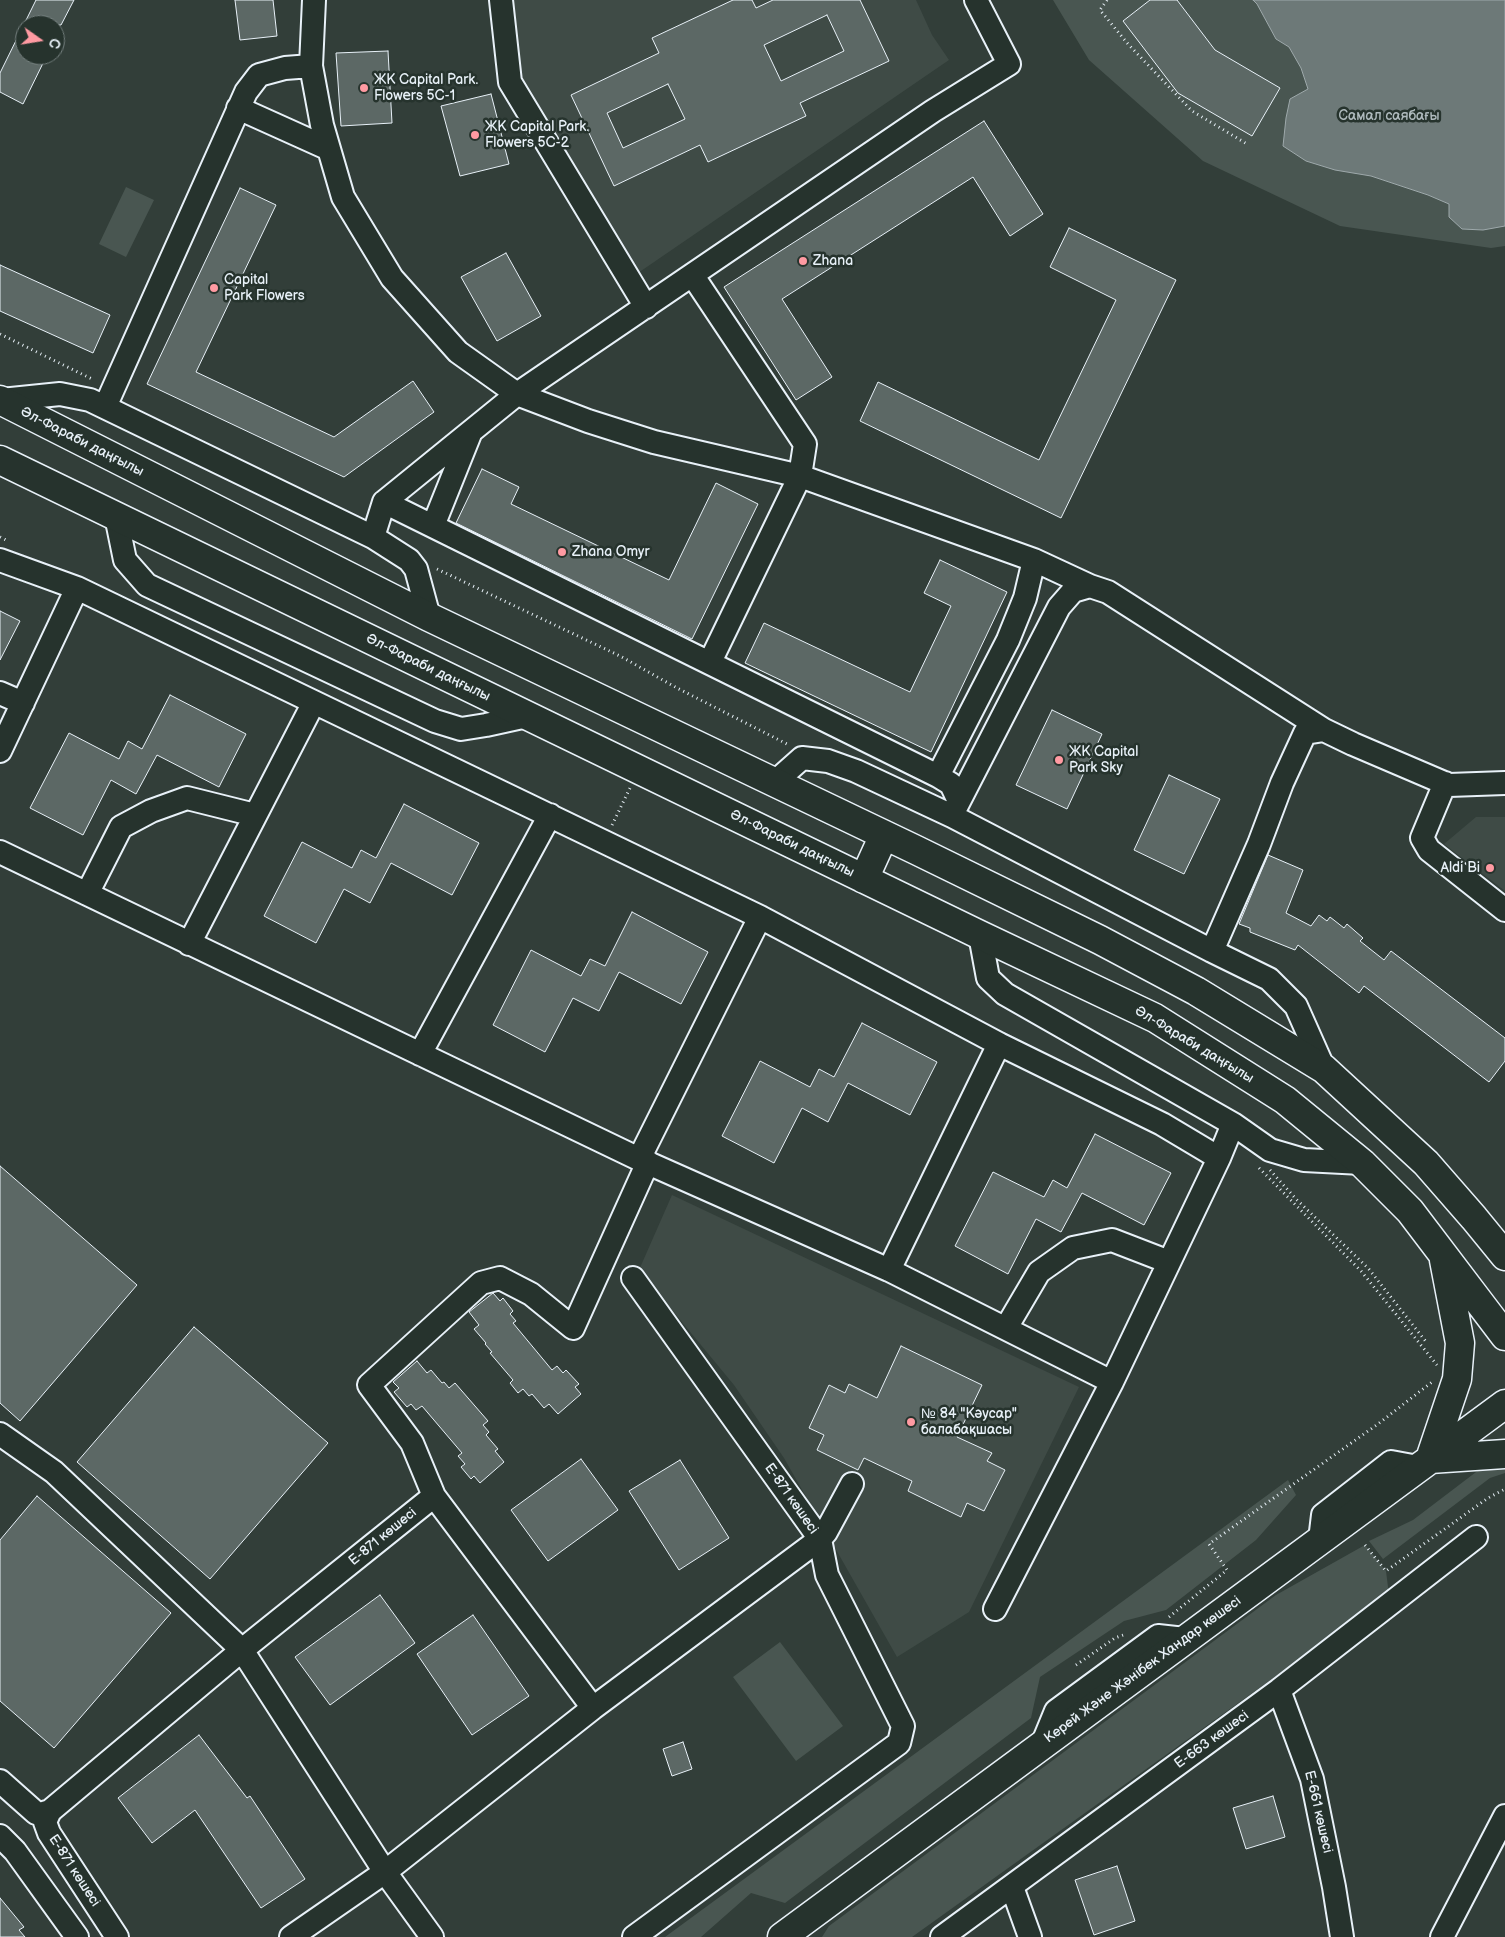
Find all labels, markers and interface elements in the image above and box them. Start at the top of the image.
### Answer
north arrow [15,15,65,65]
text: С [45,37,64,50]
place label: ЖК Capital Park. Flowers 5C-1 [374,72,478,104]
marker: ЖК Capital Park. Flowers 5C-1 [358,82,370,94]
park label: Самал саябағы [1339,108,1439,124]
place label: ЖК Capital Park. Flowers 5C-2 [485,119,589,152]
marker: ЖК Capital Park. Flowers 5C-2 [469,129,481,141]
place label: Zhana [813,253,853,269]
marker: Zhana [797,255,809,267]
place label: Capital Park Flowers [224,272,305,304]
marker: Capital Park Flowers [208,282,220,294]
street label: Әл-Фараби даңғылы [18,404,146,480]
place label: Zhana Omyr [572,544,649,560]
marker: Zhana Omyr [556,546,568,558]
street label: Әл-Фараби даңғылы [363,631,493,705]
place label: ЖК Capital Park Sky [1069,744,1138,776]
marker: ЖК Capital Park Sky [1053,754,1065,766]
street label: Әл-Фараби даңғылы [727,807,857,881]
place label: Aldi Bi [1440,860,1480,876]
marker: Aldi Bi [1484,862,1496,874]
street label: Әл-Фараби даңғылы [1131,1003,1257,1087]
place label: № 84 "Кәусар" балабақшасы [921,1406,1017,1438]
marker: № 84 "Кәусар" балабақшасы [905,1416,917,1428]
street label: Е-871 көшесі [760,1460,822,1538]
street label: Е-871 көшесі [346,1505,420,1569]
street label: Керей Және Жәнібек Хандар көшесі [1041,1593,1245,1747]
street label: Е-663 көшесі [1172,1707,1252,1773]
street label: Е-661 көшесі [1300,1769,1336,1855]
street label: Е-871 көшесі [45,1832,103,1910]

